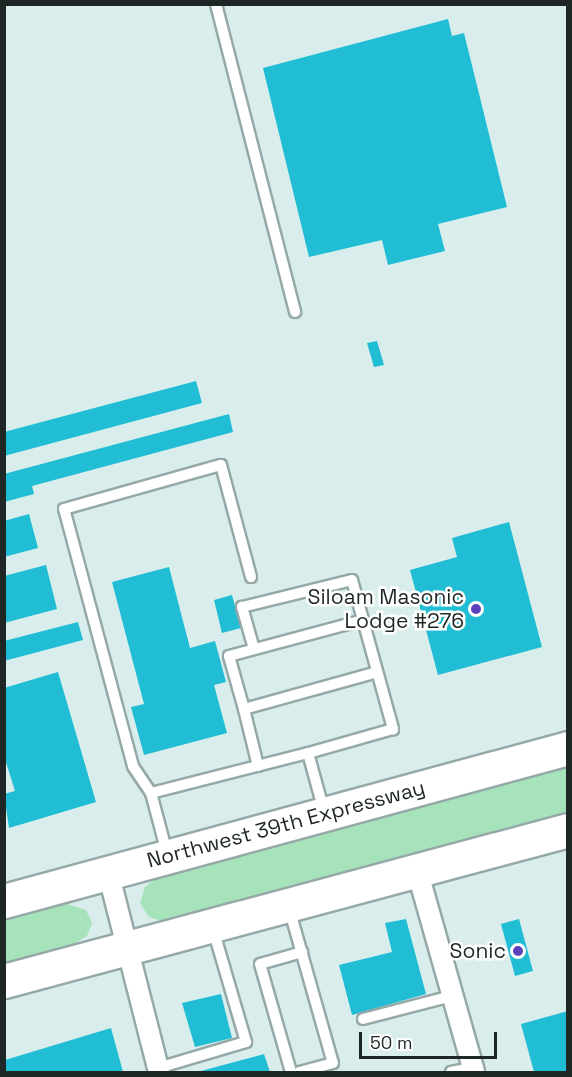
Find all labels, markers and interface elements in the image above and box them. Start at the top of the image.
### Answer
place label: Siloam Masonic Lodge #276 [308,584,464,634]
marker: Siloam Masonic Lodge #276 [469,602,483,616]
street label: Northwest 39th Expressway [144,775,428,873]
place label: Sonic [450,938,506,964]
marker: Sonic [511,944,525,958]
scale bar [362,1020,500,1058]
text: 50 m [370,1031,412,1054]

